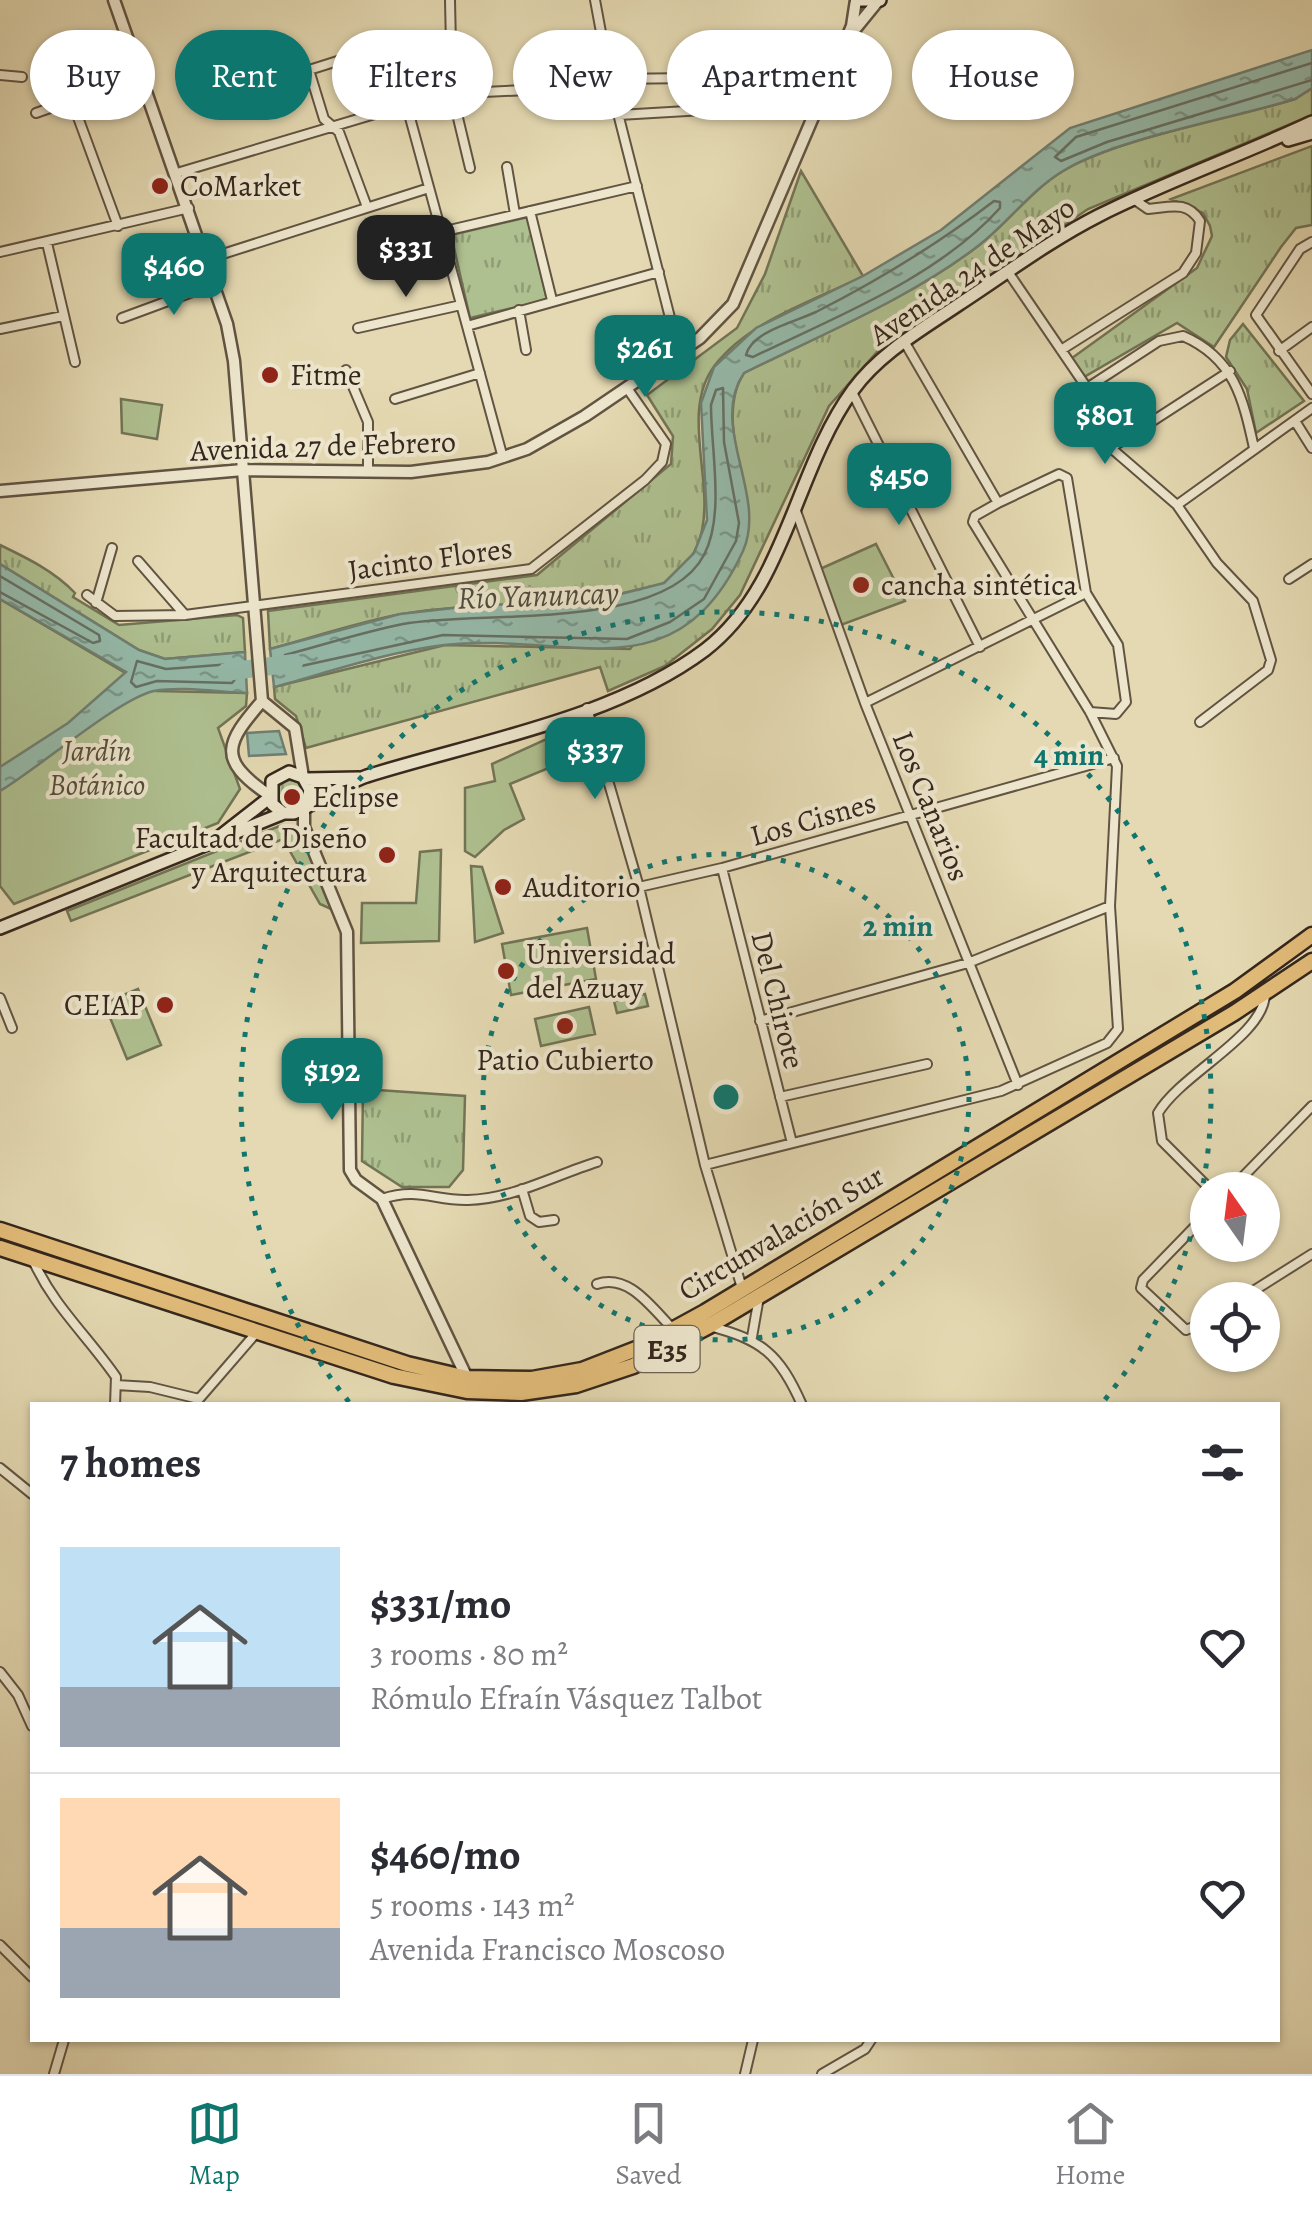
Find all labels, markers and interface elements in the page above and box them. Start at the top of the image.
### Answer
chip: Buy [30,30,155,120]
chip: Rent [175,30,312,120]
chip: Filters [332,30,493,120]
chip: New [513,30,647,120]
chip: Apartment [667,30,892,120]
chip: House [912,30,1074,120]
place label: CoMarket [180,166,301,206]
marker: CoMarket [149,175,171,197]
street label: Avenida 24 de Mayo [861,187,1083,355]
pin: $331 [347,215,465,300]
text: $331 [379,225,433,269]
pin: $460 [115,233,233,318]
text: $460 [144,243,205,287]
pin: $261 [586,315,704,400]
text: $261 [617,325,673,369]
place label: Fitme [290,355,362,395]
marker: Fitme [259,364,281,386]
pin: $801 [1046,382,1164,467]
text: $801 [1076,392,1134,436]
street label: Avenida 27 de Febrero [188,421,457,471]
pin: $450 [840,443,958,528]
text: $450 [869,453,929,497]
street label: Jacinto Flores [345,528,515,590]
place label: cancha sintética [881,565,1078,605]
water label: Río Yanuncay [456,570,620,620]
marker: cancha sintética [850,574,872,596]
pin: $337 [536,717,654,802]
street label: Los Canarios [883,725,979,887]
text: $337 [567,727,623,771]
park label: Jardín Botánico [49,731,145,805]
text: 4 min [1034,735,1104,775]
place label: Eclipse [312,777,399,817]
street label: Los Cisnes [746,782,880,856]
marker: Eclipse [281,786,303,808]
place label: Facultad de Diseño y Arquitectura [134,818,367,892]
marker: Facultad de Diseño y Arquitectura [376,844,398,866]
place label: Auditorio [522,867,640,907]
marker: Auditorio [492,876,514,898]
text: 2 min [863,906,933,946]
street label: Del Chirote [742,927,814,1073]
place label: Universidad del Azuay [526,934,676,1008]
marker: Universidad del Azuay [495,960,517,982]
place label: CEIAP [64,985,145,1025]
marker: CEIAP [154,994,176,1016]
marker: Patio Cubierto [554,1015,576,1037]
pin: $192 [273,1038,391,1123]
place label: Patio Cubierto [476,1040,654,1080]
text: $192 [304,1048,360,1092]
centre of rings [708,1079,744,1115]
street label: Circunvalación Sur [671,1156,891,1310]
north arrow [1190,1172,1280,1262]
map controls [1190,1172,1280,1372]
button: locate [1190,1282,1280,1372]
road number: E35 [634,1326,700,1372]
text: 7 homes [60,1434,201,1491]
icon: filters [1195,1435,1250,1490]
text: $331/mo [370,1575,511,1632]
icon: home [140,1587,260,1707]
icon: heart [1195,1620,1250,1675]
text: 3 rooms · 80 m² [370,1632,568,1676]
text: Rómulo Efraín Vásquez Talbot [370,1676,762,1720]
text: $460/mo [370,1826,521,1883]
icon: home [140,1838,260,1958]
icon: heart [1195,1871,1250,1926]
text: 5 rooms · 143 m² [370,1883,575,1927]
text: Avenida Francisco Moscoso [370,1927,725,1971]
tab: Map [187,2096,242,2194]
tab: Saved [615,2096,682,2194]
tab: Home [1055,2096,1125,2194]

